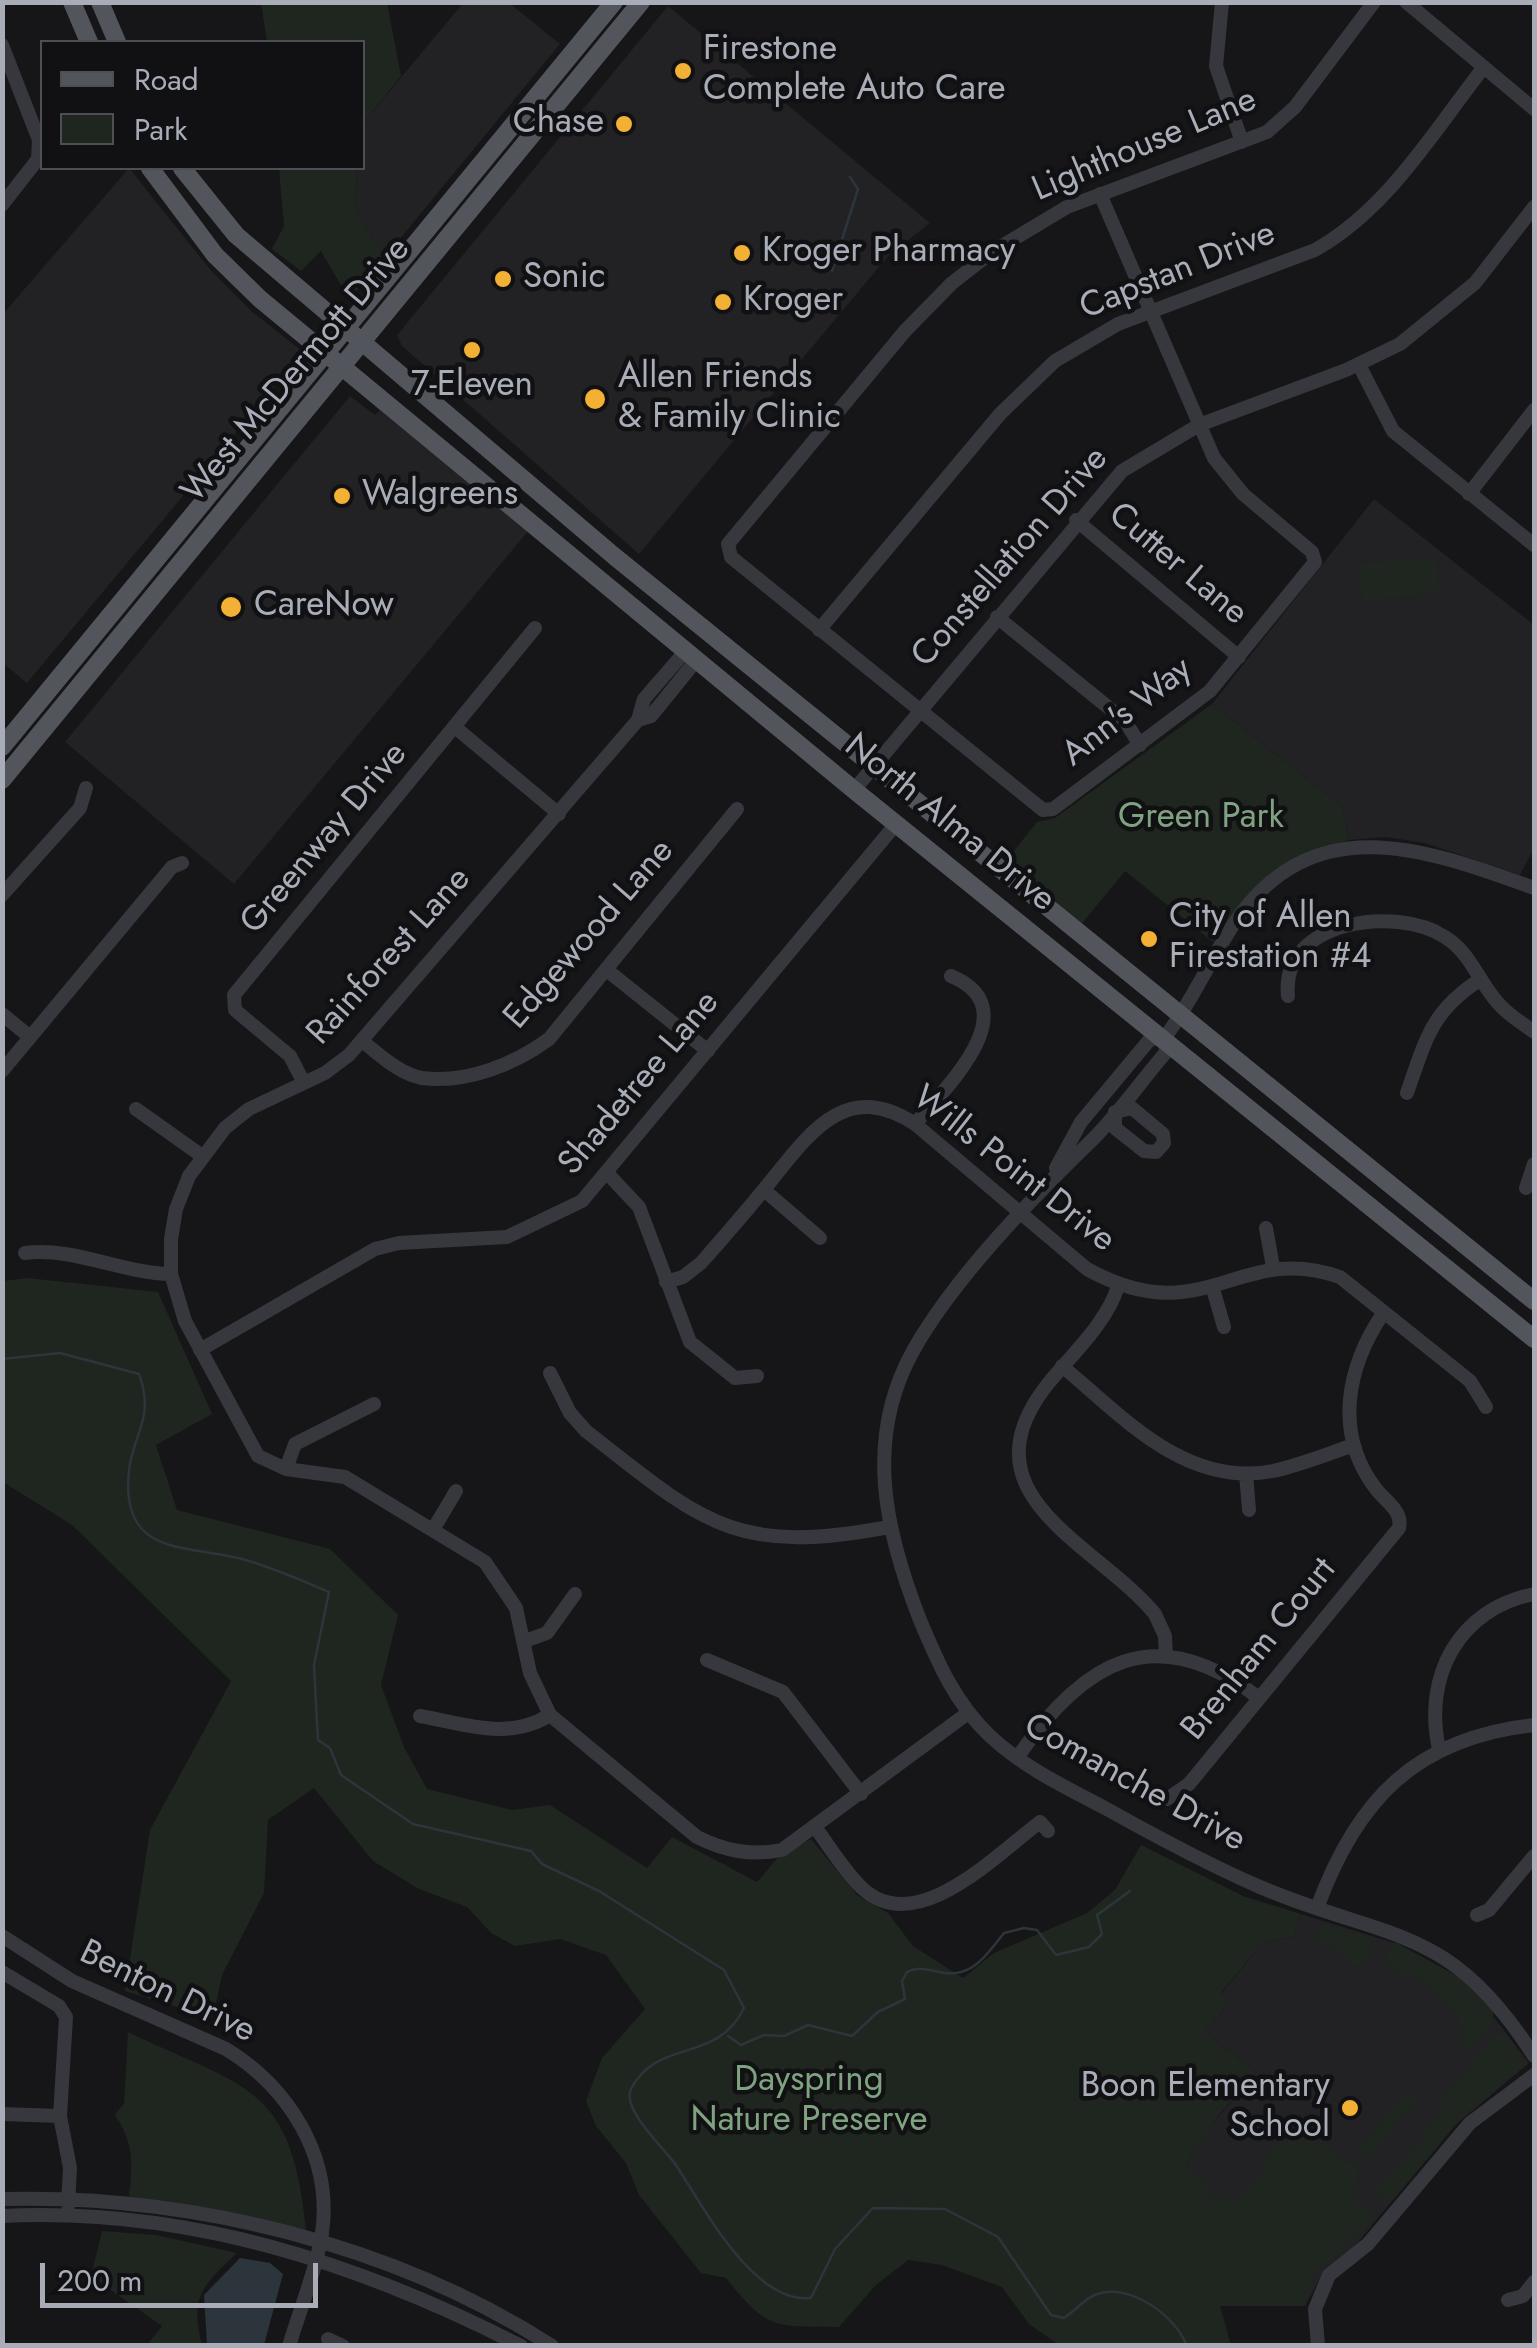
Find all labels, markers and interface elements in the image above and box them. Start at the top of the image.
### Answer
place label: Firestone Complete Auto Care [703,30,1005,112]
legend [40,40,365,170]
text: Road [134,58,199,101]
marker: Firestone Complete Auto Care [672,60,694,82]
street label: Lighthouse Lane [1027,80,1263,212]
place label: Chase [513,103,604,145]
text: Park [134,108,187,151]
marker: Chase [613,113,635,135]
street label: Capstan Drive [1074,214,1282,330]
street label: West McDermott Drive [174,230,420,512]
place label: Kroger Pharmacy [762,232,1016,274]
marker: Kroger Pharmacy [731,242,753,264]
place label: Sonic [523,258,605,300]
marker: Sonic [492,268,514,290]
place label: Kroger [743,281,843,323]
marker: Kroger [712,291,734,313]
marker: 7-Eleven [461,339,483,361]
place label: Allen Friends & Family Clinic [618,358,841,440]
place label: 7-Eleven [411,366,533,408]
marker: Allen Friends & Family Clinic [582,386,608,412]
street label: Constellation Drive [904,439,1118,677]
place label: Walgreens [362,475,518,517]
marker: Walgreens [331,485,353,507]
street label: Cutter Lane [1099,495,1255,635]
place label: CareNow [254,586,394,628]
marker: CareNow [218,594,244,620]
street label: Ann's Way [1055,649,1201,777]
street label: North Alma Drive [835,726,1063,922]
street label: Greenway Drive [233,735,417,943]
park label: Green Park [1118,798,1284,840]
street label: Edgewood Lane [496,832,684,1038]
street label: Rainforest Lane [299,860,481,1054]
place label: City of Allen Firestation #4 [1169,898,1372,980]
marker: City of Allen Firestation #4 [1138,928,1160,950]
street label: Shadetree Lane [551,983,729,1185]
street label: Wills Point Drive [903,1078,1123,1262]
street label: Brenham Court [1174,1550,1346,1750]
street label: Comanche Drive [1016,1706,1252,1862]
street label: Benton Drive [72,1932,262,2054]
park label: Dayspring Nature Preserve [691,2061,927,2143]
place label: Boon Elementary School [1081,2067,1330,2149]
marker: Boon Elementary School [1339,2097,1361,2119]
scale bar [45,2243,322,2305]
text: 200 m [57,2259,142,2302]

